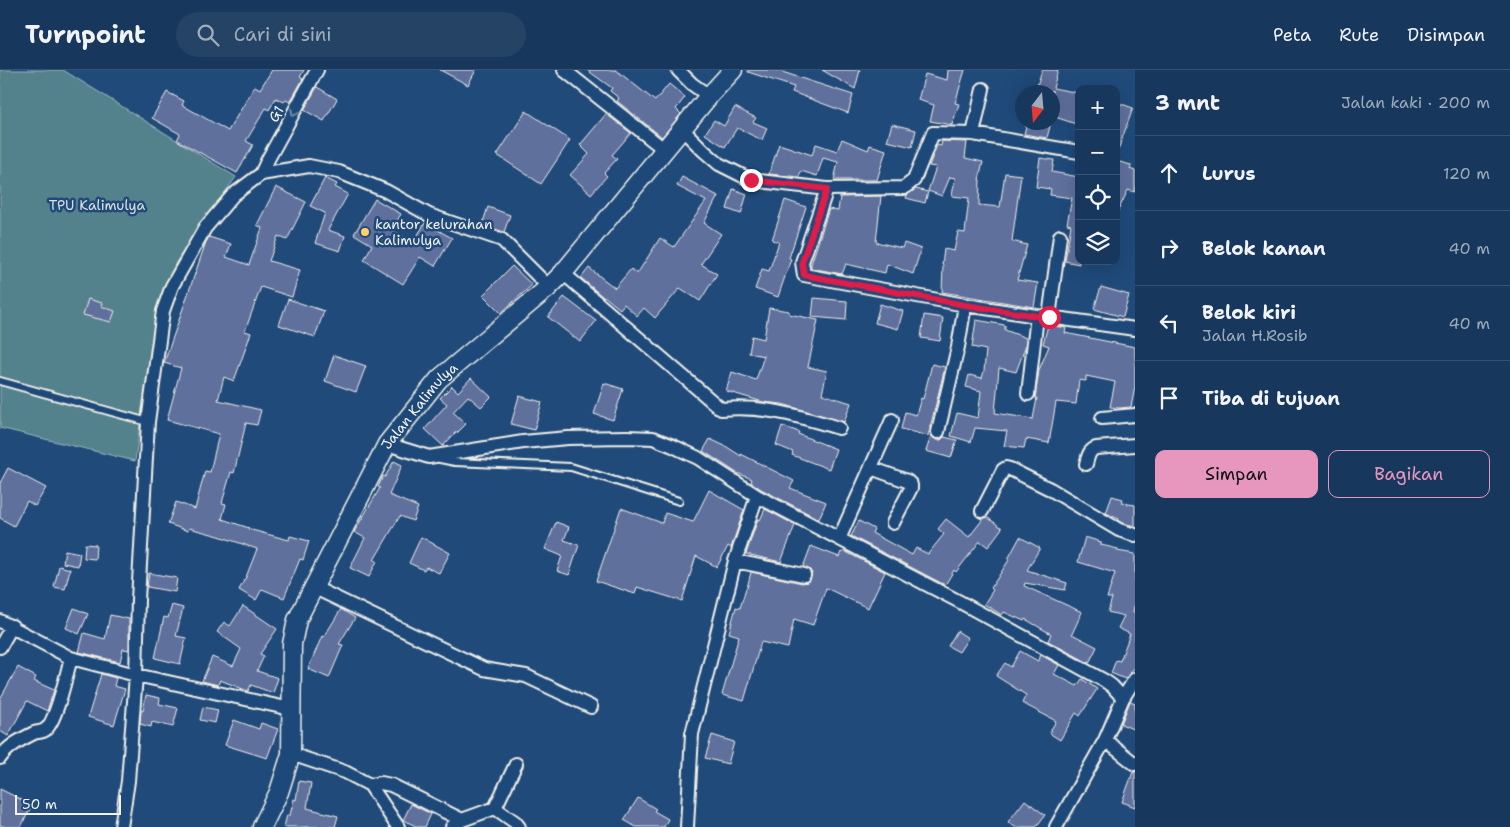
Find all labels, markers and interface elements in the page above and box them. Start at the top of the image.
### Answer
search box [176,12,526,57]
text: Turnpoint [25,19,146,51]
icon: search [194,21,222,49]
text: Cari di sini [234,22,332,47]
text: Peta [1273,23,1311,47]
text: Rute [1339,23,1379,47]
text: Disimpan [1407,23,1485,47]
north arrow [1015,85,1060,130]
map controls [1075,85,1120,265]
button: + [1075,85,1120,130]
text: 3 mnt [1155,89,1220,117]
text: Jalan kaki · 200 m [1341,92,1490,113]
street label: G1 [264,103,288,125]
one-way arrow [290,107,300,116]
button: − [1075,130,1120,175]
icon: ahead [1155,159,1183,187]
text: Lurus [1202,161,1256,186]
text: 120 m [1443,163,1490,184]
route end [740,169,763,192]
button: locate [1075,175,1120,220]
park label: TPU Kalimulya [49,196,145,214]
place label: kantor kelurahan Kalimulya [375,215,493,249]
button: layers [1075,220,1120,265]
marker: kantor kelurahan Kalimulya [359,226,371,238]
icon: right [1155,234,1183,262]
text: Belok kanan [1202,236,1326,261]
text: 40 m [1448,238,1490,259]
text: Belok kiri [1202,300,1296,325]
route start [1038,306,1061,329]
icon: left [1155,309,1183,337]
text: 40 m [1448,313,1490,334]
text: Jalan H.Rosib [1202,325,1308,346]
street label: Jalan Kalimulya [377,358,461,452]
icon: arrive [1155,384,1183,412]
text: Tiba di tujuan [1202,386,1340,411]
button: Simpan [1155,450,1318,498]
button: Bagikan [1328,450,1490,498]
scale bar [15,792,121,815]
text: 50 m [22,795,57,813]

